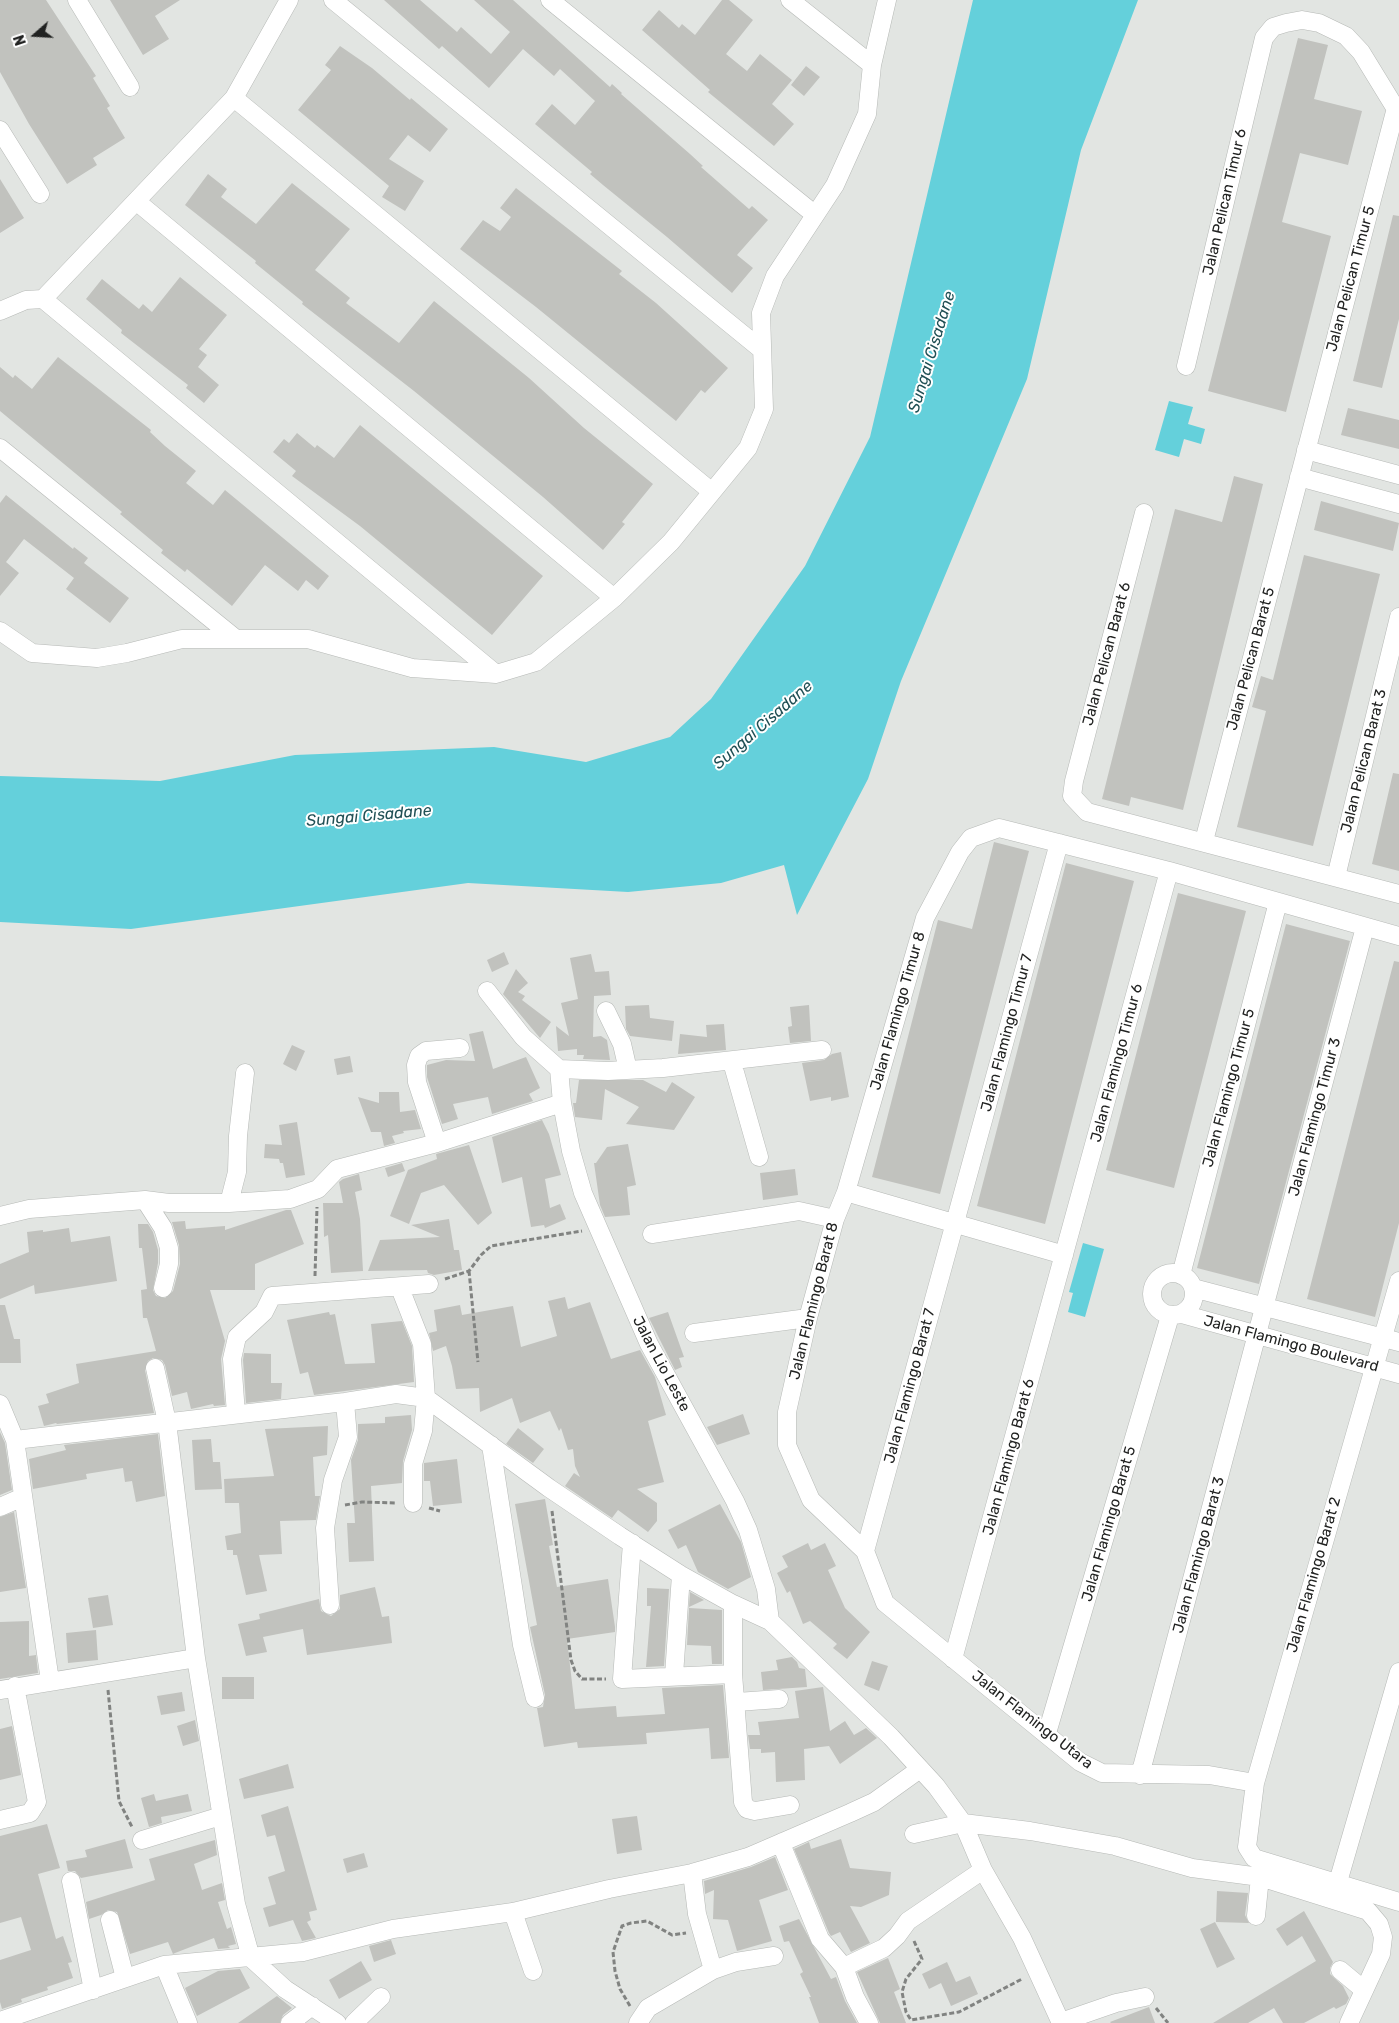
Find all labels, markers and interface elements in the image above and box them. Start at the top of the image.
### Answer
north arrow [10,10,60,60]
text: N [11,33,30,48]
street label: Jalan Pelican Timur 6 [1199,127,1251,277]
street label: Jalan Pelican Timur 5 [1323,204,1379,354]
water label: Sungai Cisadane [904,289,960,415]
street label: Jalan Pelican Barat 6 [1079,580,1135,728]
street label: Jalan Pelican Barat 5 [1223,585,1279,733]
water label: Sungai Cisadane [709,677,817,773]
street label: Jalan Pelican Barat 3 [1337,687,1391,835]
water label: Sungai Cisadane [306,801,432,831]
street label: Jalan Flamingo Timur 8 [867,930,929,1092]
street label: Jalan Flamingo Timur 7 [977,952,1037,1114]
street label: Jalan Flamingo Timur 6 [1087,982,1147,1144]
street label: Jalan Flamingo Timur 5 [1199,1007,1259,1169]
street label: Jalan Flamingo Timur 3 [1285,1036,1345,1198]
street label: Jalan Flamingo Barat 8 [786,1220,842,1382]
street label: Jalan Flamingo Barat 7 [881,1307,939,1465]
street label: Jalan Flamingo Boulevard [1201,1312,1381,1376]
street label: Jalan Lio Leste [628,1313,694,1415]
street label: Jalan Flamingo Barat 6 [979,1377,1039,1537]
street label: Jalan Flamingo Barat 5 [1078,1444,1140,1604]
street label: Jalan Flamingo Barat 3 [1169,1475,1229,1635]
street label: Jalan Flamingo Barat 2 [1283,1495,1345,1655]
street label: Jalan Flamingo Utara [968,1667,1096,1773]

